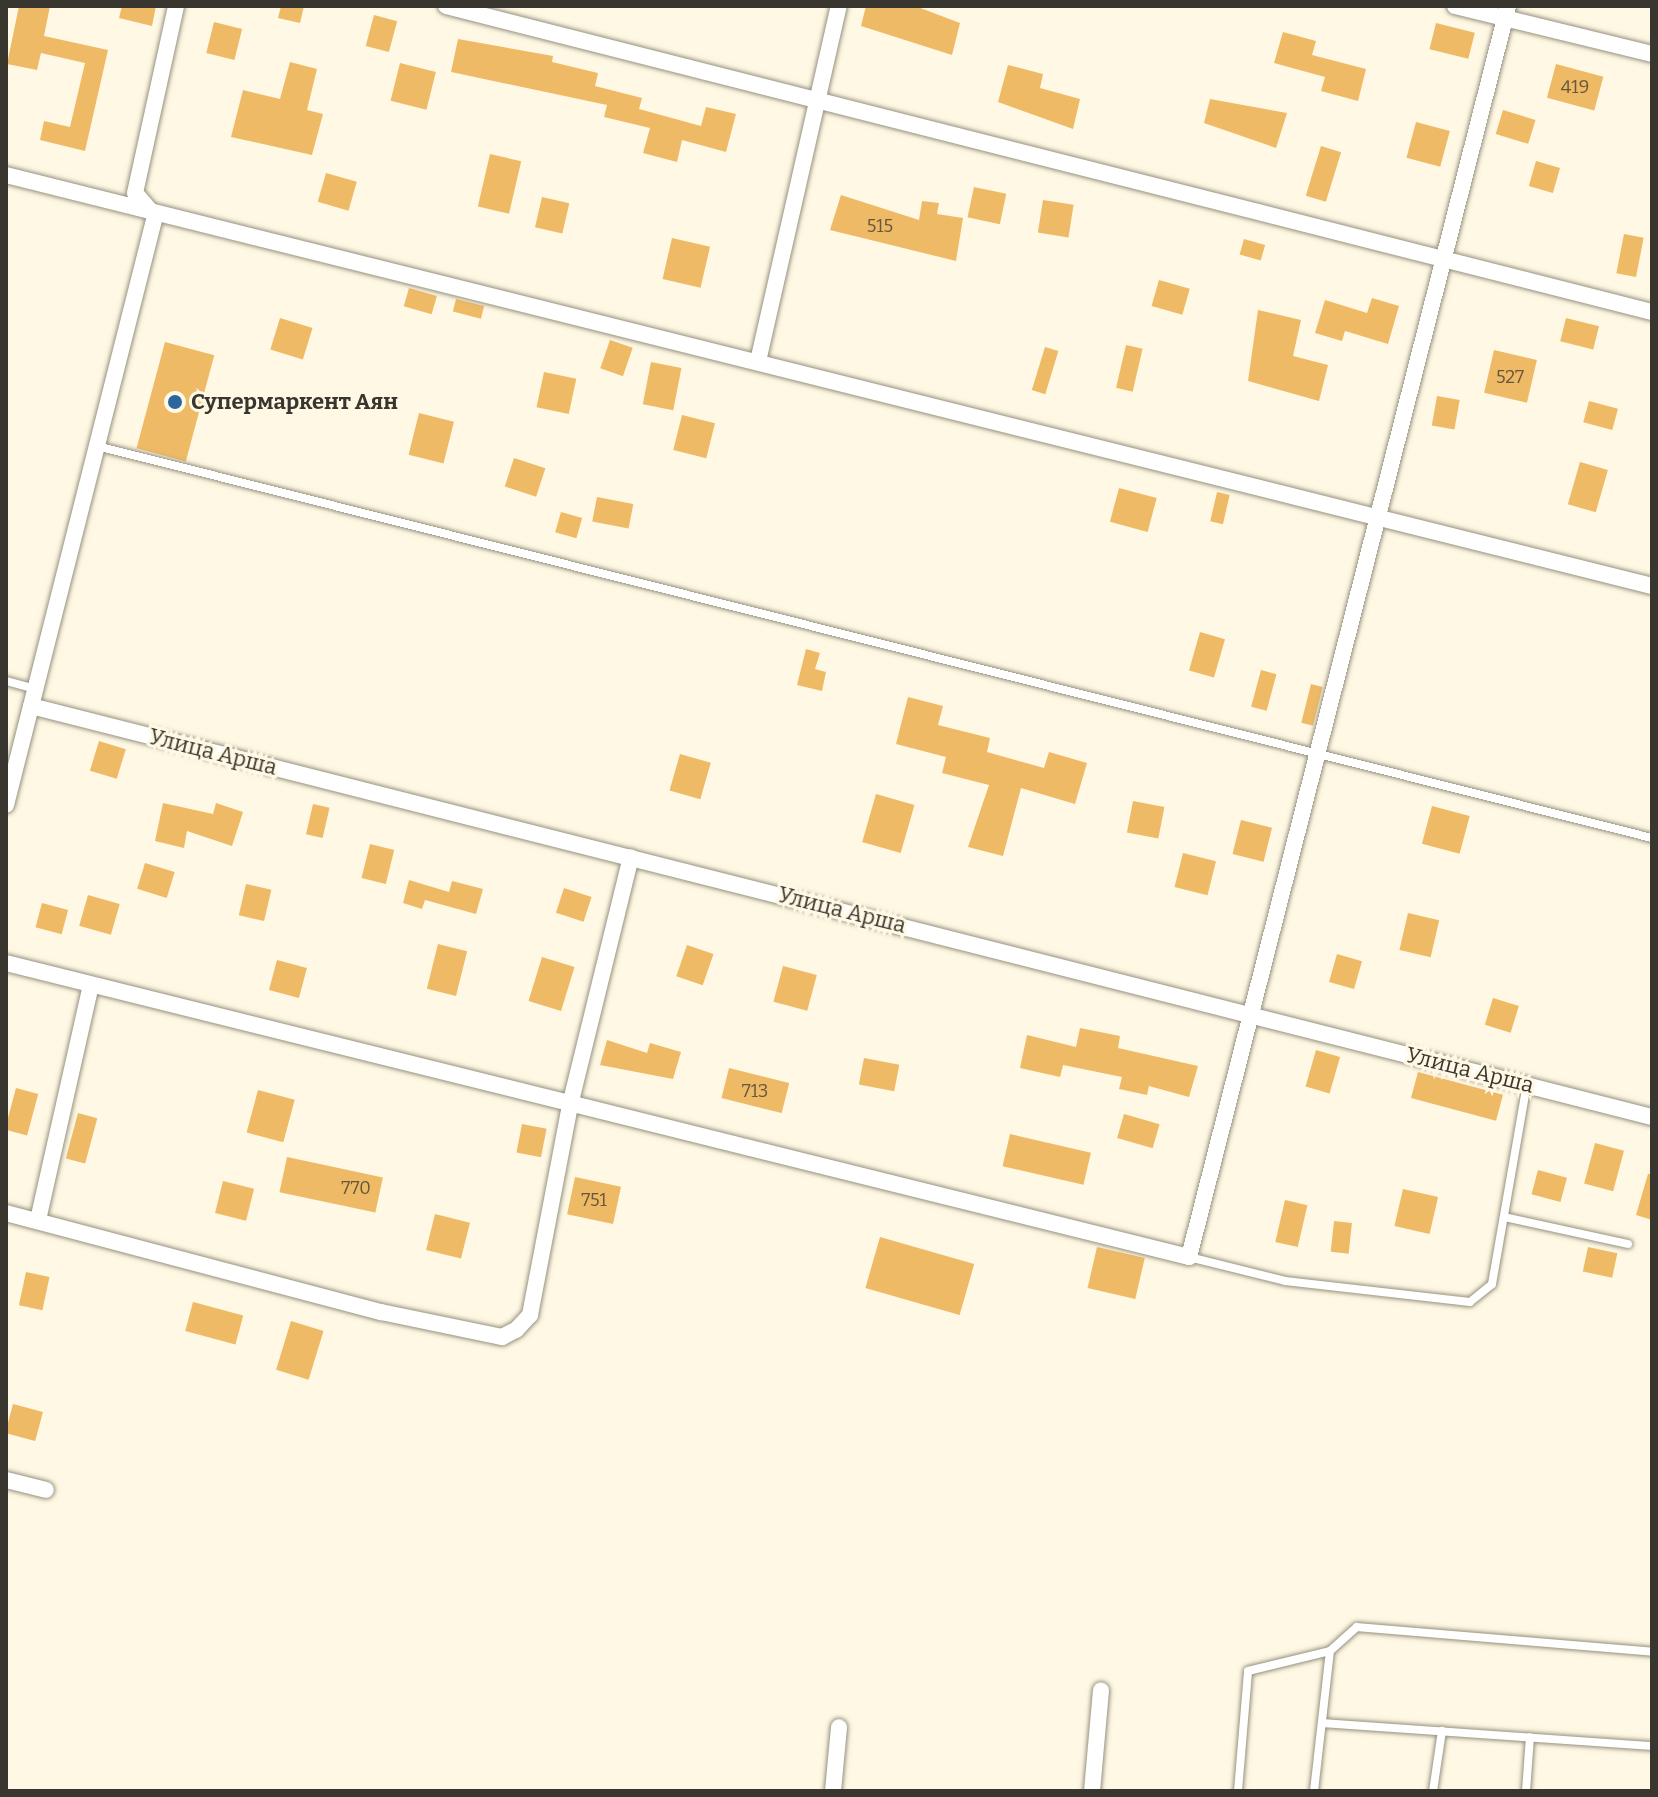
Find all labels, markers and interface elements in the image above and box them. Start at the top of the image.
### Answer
house number: 419 [1561,76,1589,98]
house number: 515 [867,215,893,237]
house number: 527 [1496,366,1524,388]
place label: Супермаркент Аян [191,389,398,415]
marker: Супермаркент Аян [166,393,184,411]
street label: Улица Арша [146,723,280,781]
street label: Улица Арша [775,881,909,939]
street label: Улица Арша [1403,1041,1537,1099]
house number: 713 [742,1080,768,1102]
house number: 770 [341,1177,371,1199]
house number: 751 [581,1189,607,1211]

